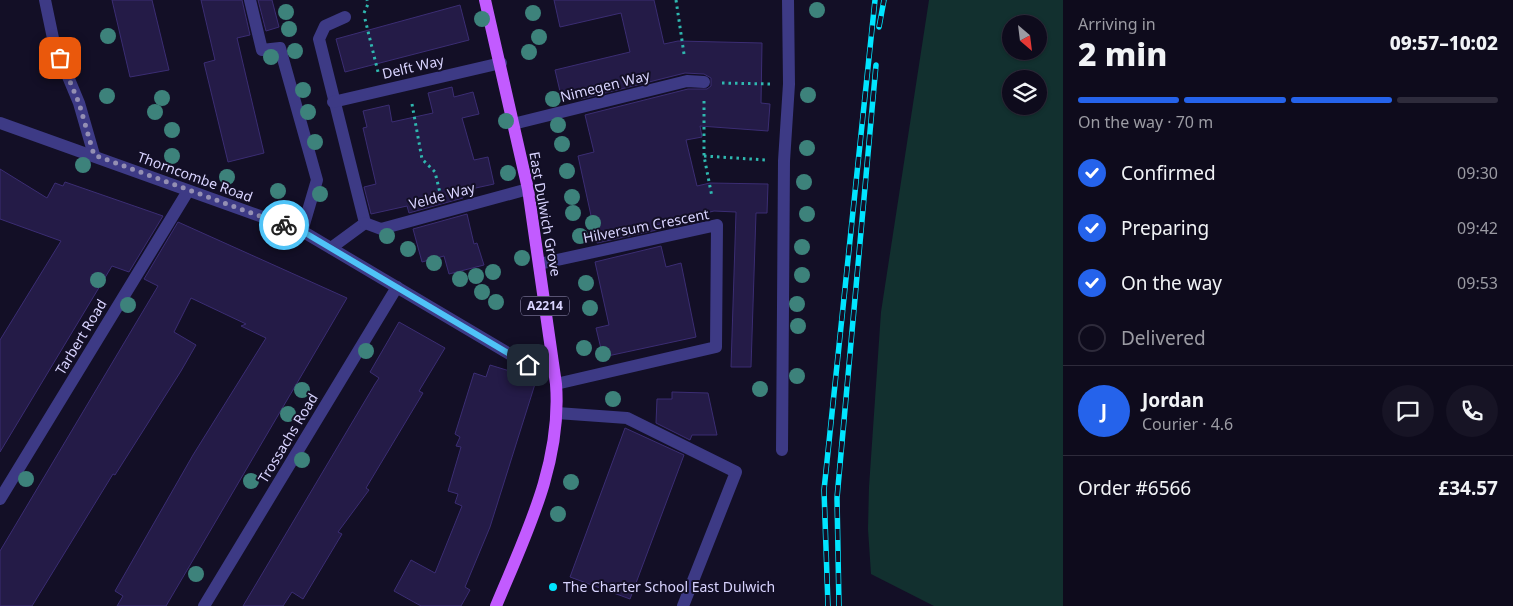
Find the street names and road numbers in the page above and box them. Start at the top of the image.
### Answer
street label: Delft Way [380,50,447,83]
street label: Nimegen Way [558,65,653,106]
street label: Thorncombe Road [135,147,255,206]
street label: East Dulwich Grove [525,150,566,278]
street label: Velde Way [407,177,478,213]
street label: Hilversum Crescent [581,204,710,247]
street label: Tarbert Road [51,295,111,378]
road number: A2214 [521,296,569,316]
street label: Trossachs Road [253,389,322,486]

